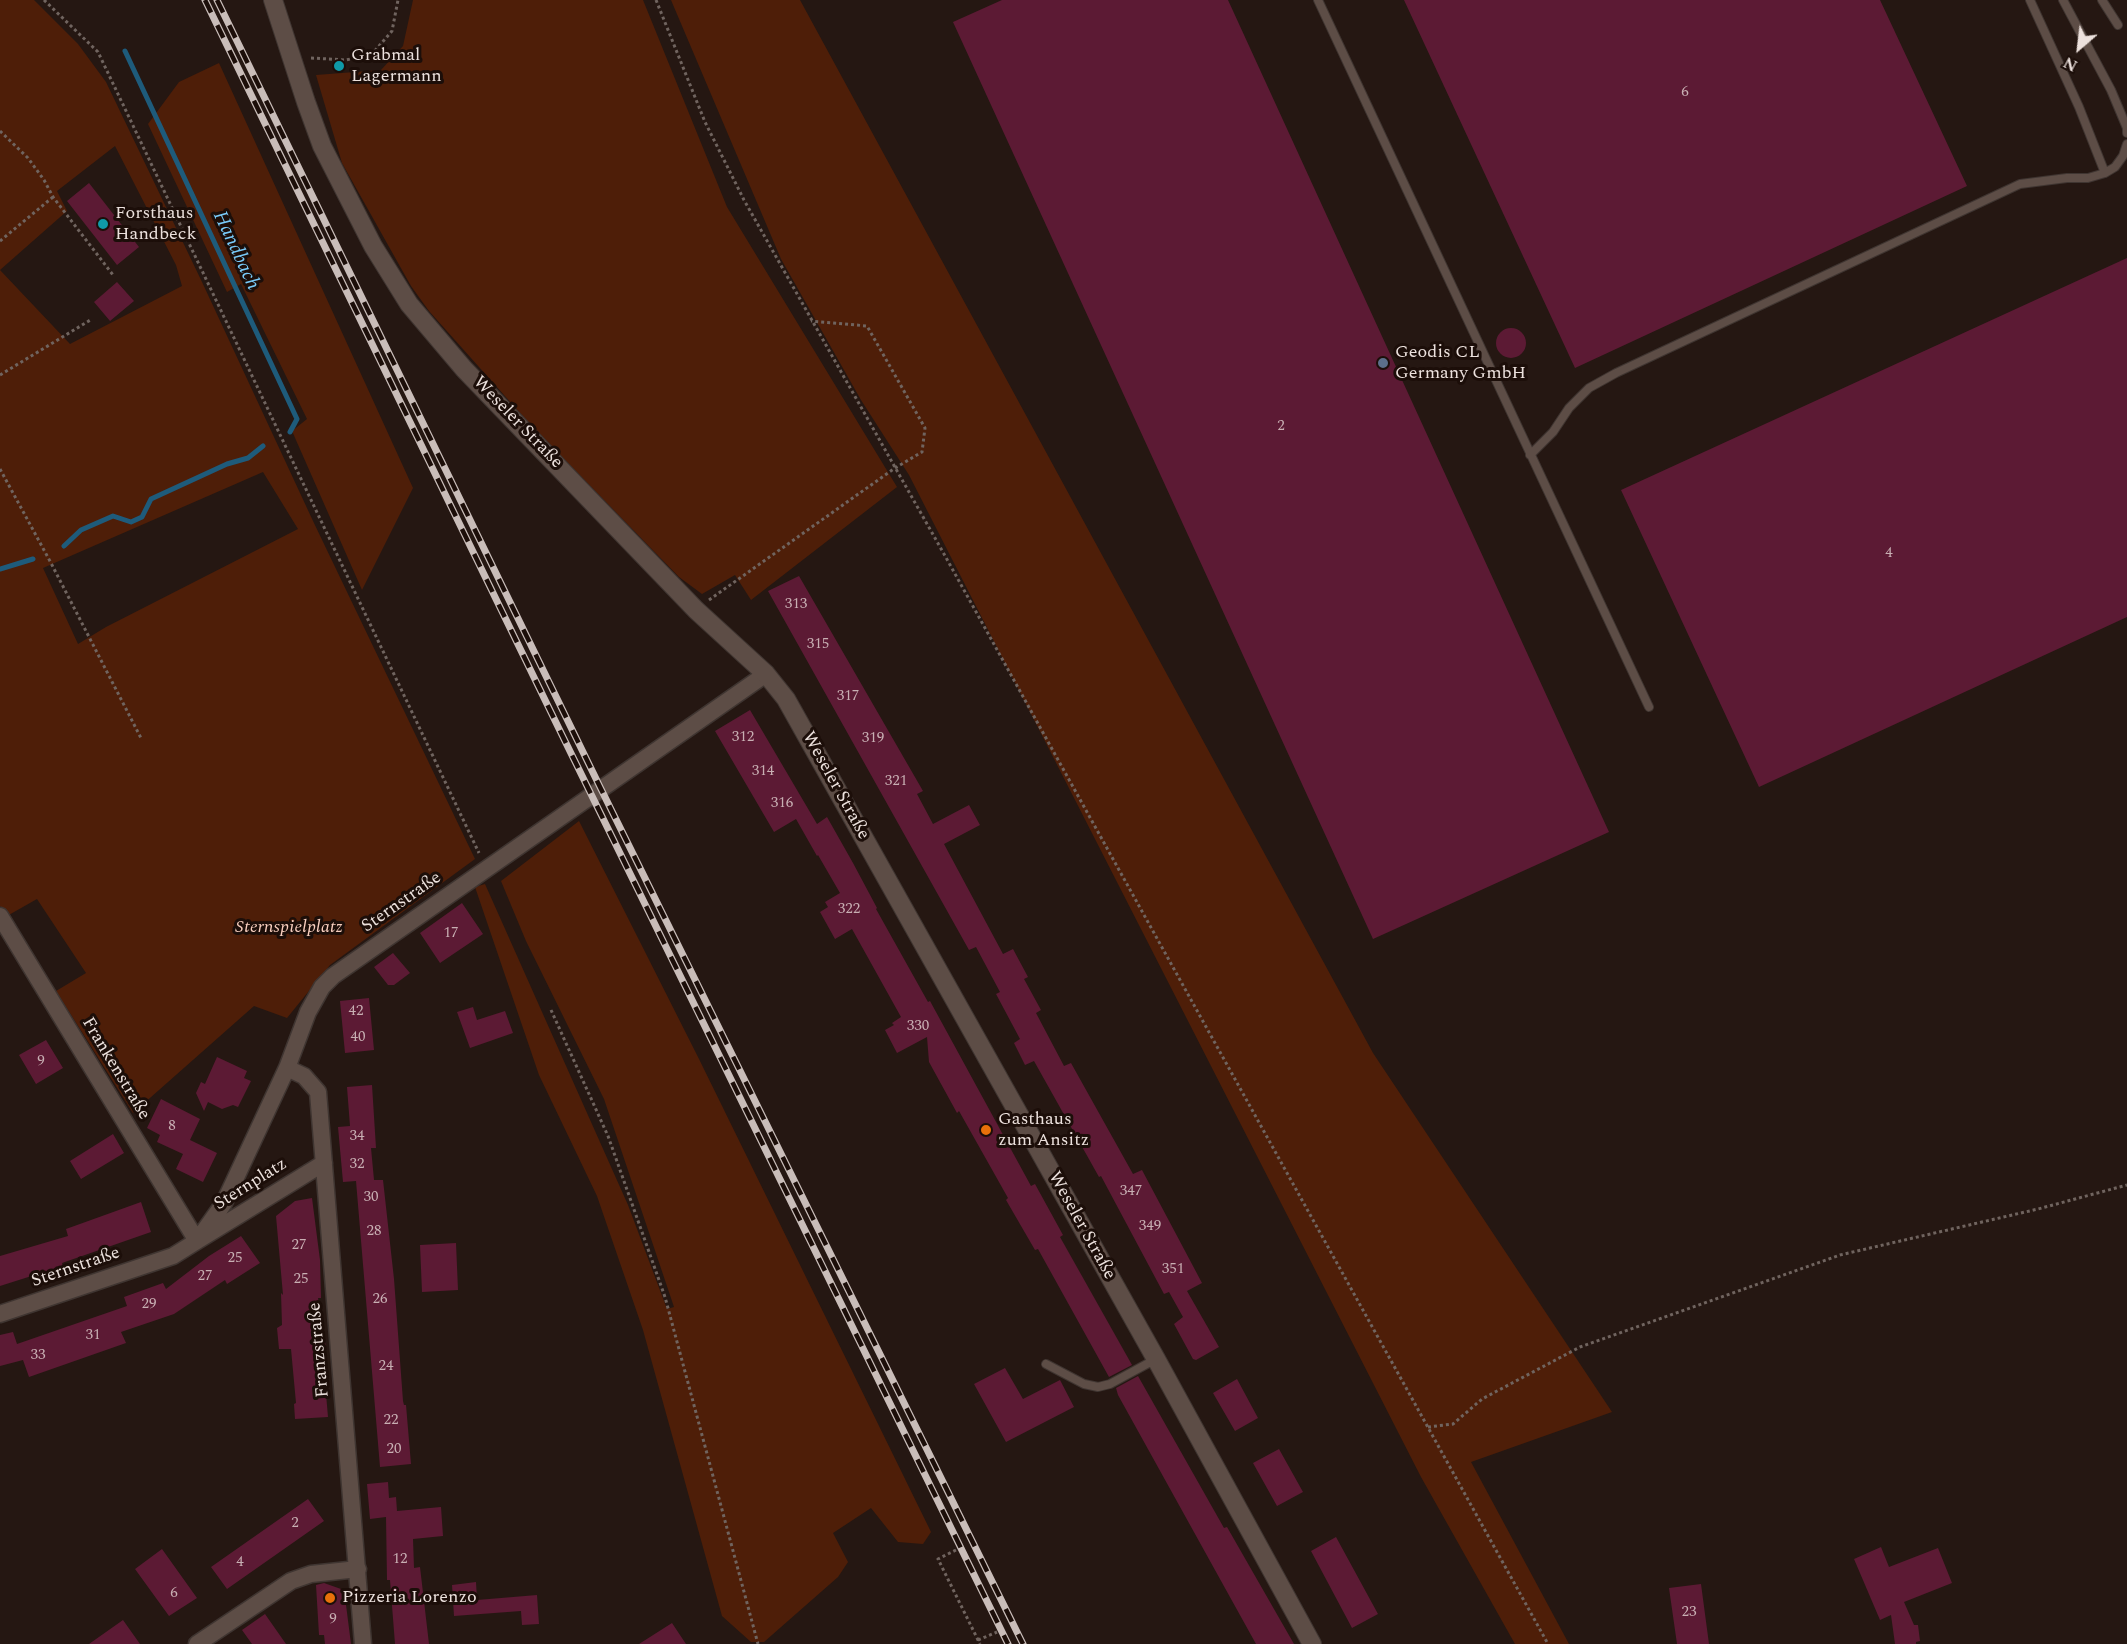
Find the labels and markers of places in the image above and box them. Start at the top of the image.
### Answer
place label: Grabmal Lagermann [351,45,442,88]
marker: Grabmal Lagermann [332,59,346,73]
place label: Forsthaus Handbeck [115,203,196,246]
marker: Forsthaus Handbeck [96,217,110,231]
place label: Geodis CL Germany GmbH [1395,342,1526,385]
marker: Geodis CL Germany GmbH [1376,356,1390,370]
place label: Gasthaus zum Ansitz [998,1109,1089,1152]
marker: Gasthaus zum Ansitz [979,1123,993,1137]
place label: Pizzeria Lorenzo [342,1587,477,1609]
marker: Pizzeria Lorenzo [323,1591,337,1605]

